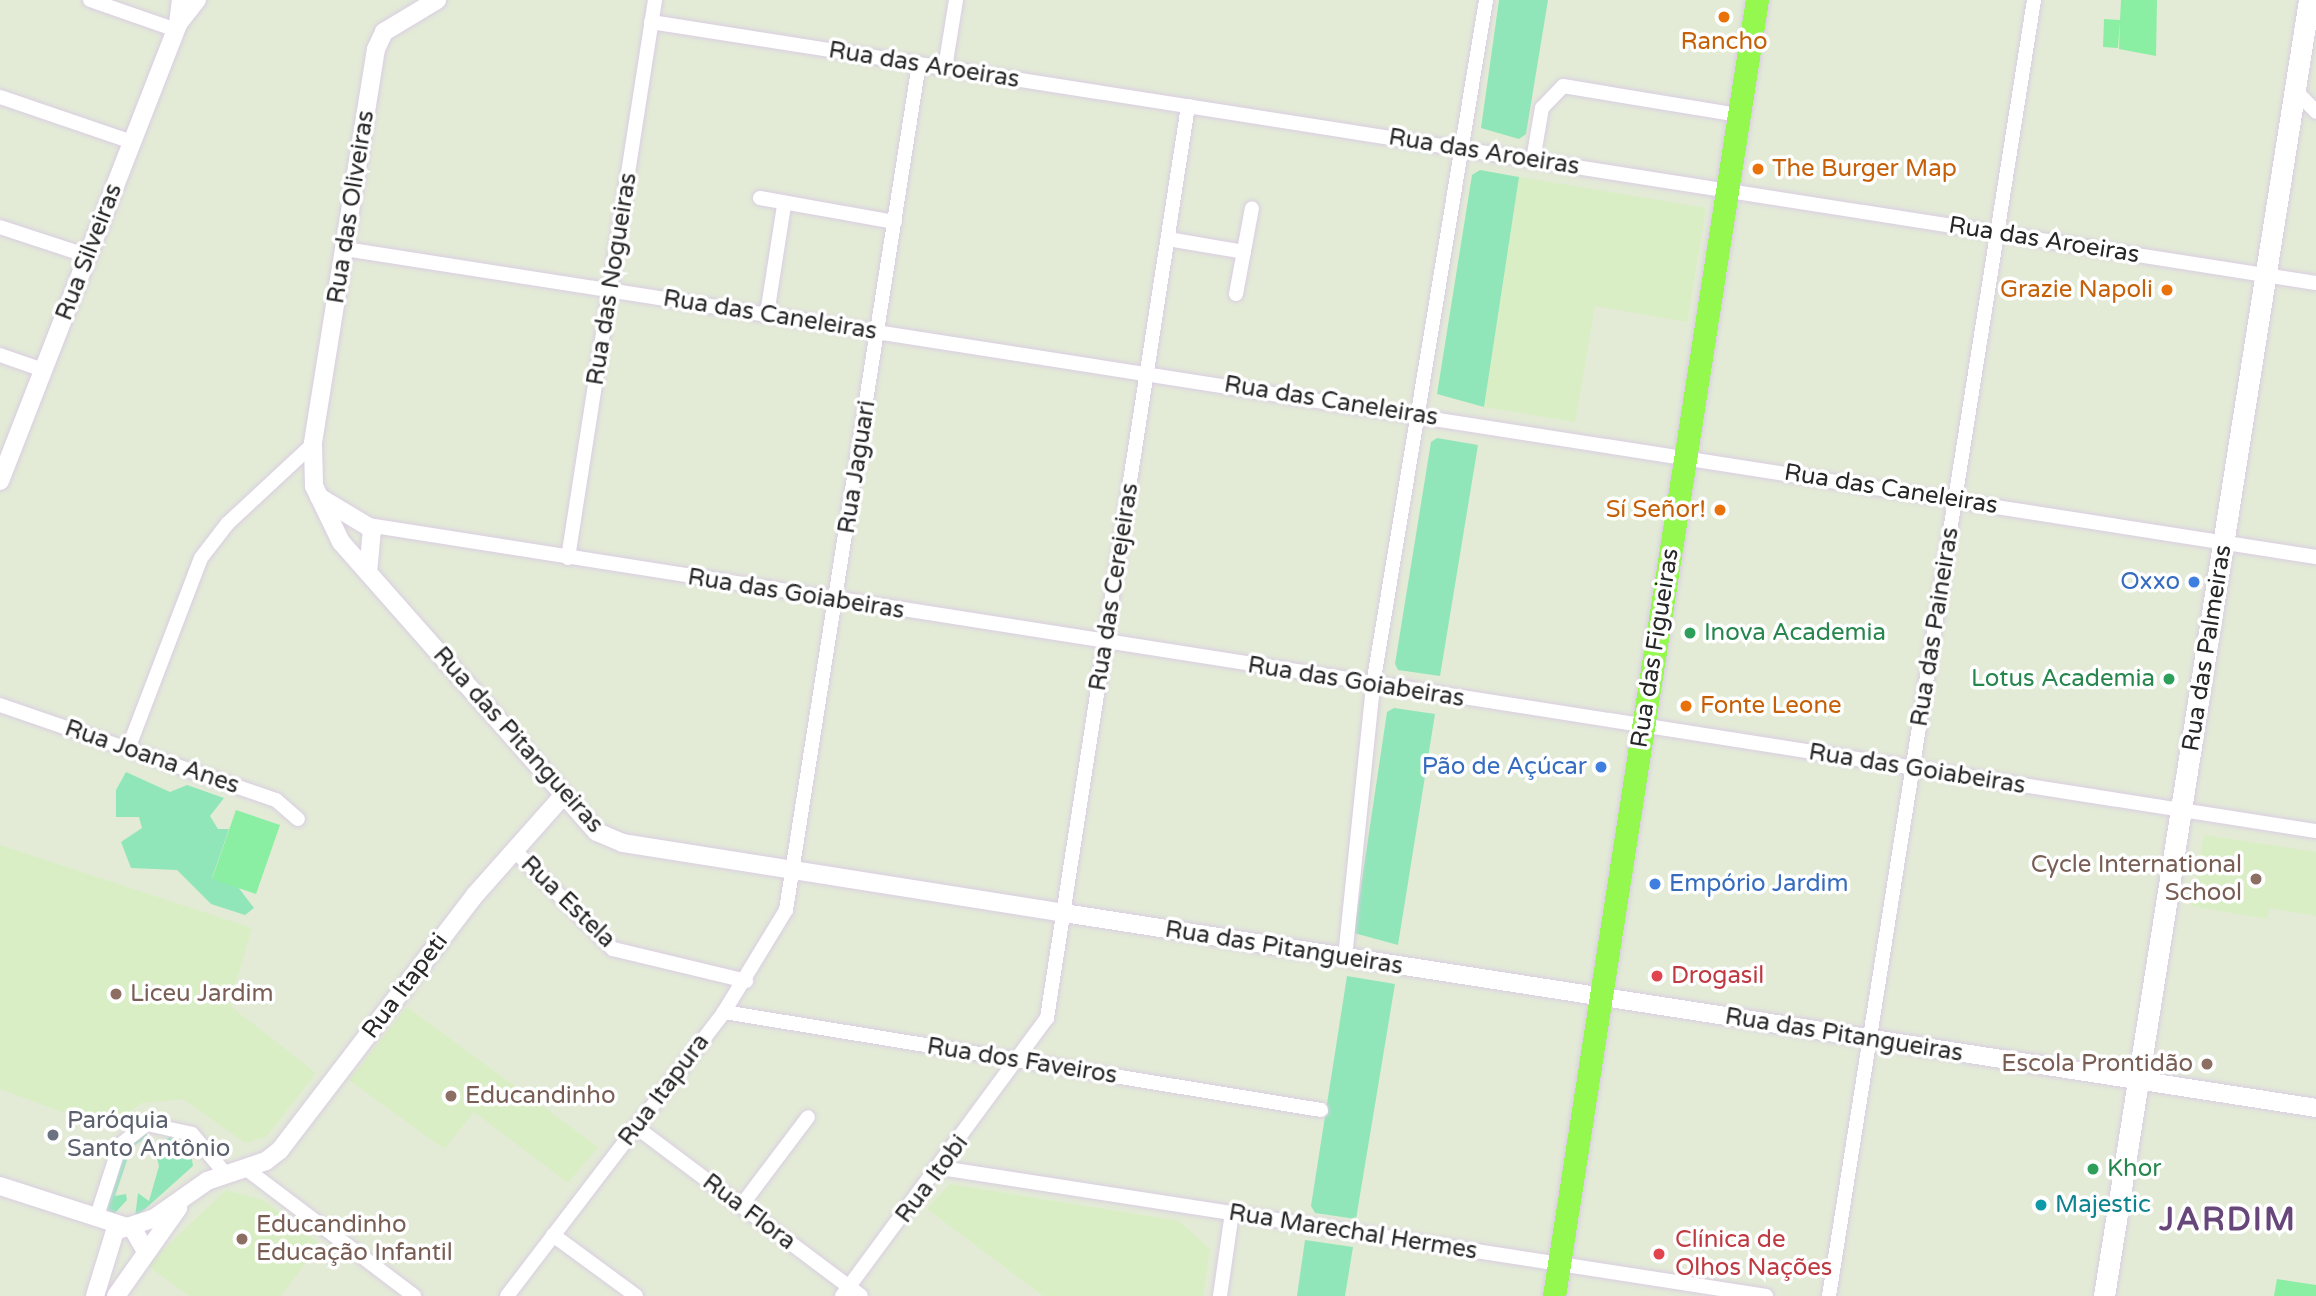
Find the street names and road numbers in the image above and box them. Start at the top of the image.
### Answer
street label: Rua das Aroeiras [827,36,1021,94]
street label: Rua das Oliveiras [321,108,381,306]
street label: Rua das Aroeiras [1387,123,1581,181]
street label: Rua das Nogueiras [581,171,643,387]
street label: Rua Silveiras [50,179,128,325]
street label: Rua das Aroeiras [1947,211,2141,269]
street label: Rua das Caneleiras [661,284,879,346]
street label: Rua das Caneleiras [1222,370,1440,432]
street label: Rua Jaguari [832,398,882,536]
street label: Rua das Caneleiras [1782,458,2000,520]
street label: Rua das Cerejeiras [1083,481,1145,693]
street label: Rua das Paineiras [1905,525,1965,729]
street label: Rua das Palmeiras [2176,543,2238,753]
street label: Rua das Figueiras [1625,546,1685,750]
street label: Rua das Goiabeiras [686,563,906,625]
street label: Rua das Pitangueiras [427,641,609,839]
street label: Rua das Goiabeiras [1246,651,1466,713]
street label: Rua Joana Anes [61,714,243,800]
street label: Rua das Goiabeiras [1807,738,2027,800]
street label: Rua Estela [515,850,621,954]
street label: Rua das Pitangueiras [1163,915,1405,981]
street label: Rua Itapeti [356,928,454,1044]
street label: Rua das Pitangueiras [1723,1002,1965,1068]
street label: Rua Itapura [612,1028,716,1152]
street label: Rua dos Faveiros [925,1032,1119,1090]
street label: Rua Itobi [890,1129,974,1229]
street label: Rua Flora [697,1168,801,1256]
street label: Rua Marechal Hermes [1227,1198,1479,1266]

